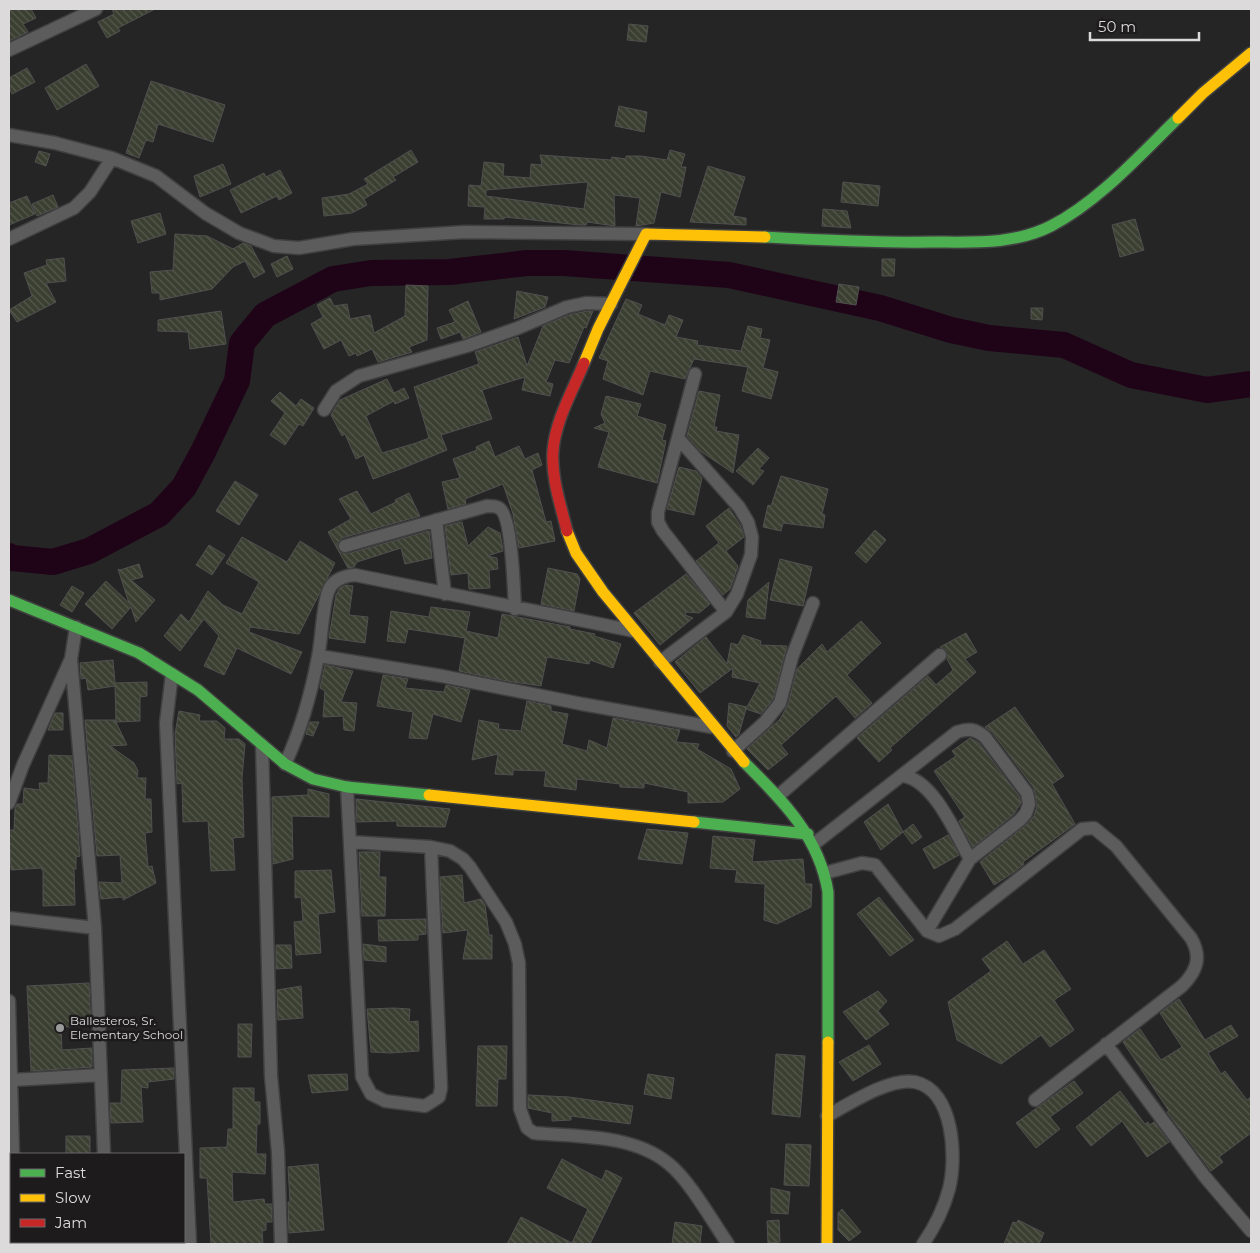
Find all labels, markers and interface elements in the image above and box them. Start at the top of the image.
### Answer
scale bar [1090,10,1199,42]
text: 50 m [1098,17,1136,36]
place label: Ballesteros, Sr. Elementary School [70,1013,183,1042]
marker: Ballesteros, Sr. Elementary School [54,1022,66,1034]
legend [10,1153,185,1243]
text: Fast [55,1163,86,1182]
text: Slow [55,1188,91,1207]
text: Jam [54,1213,87,1232]

